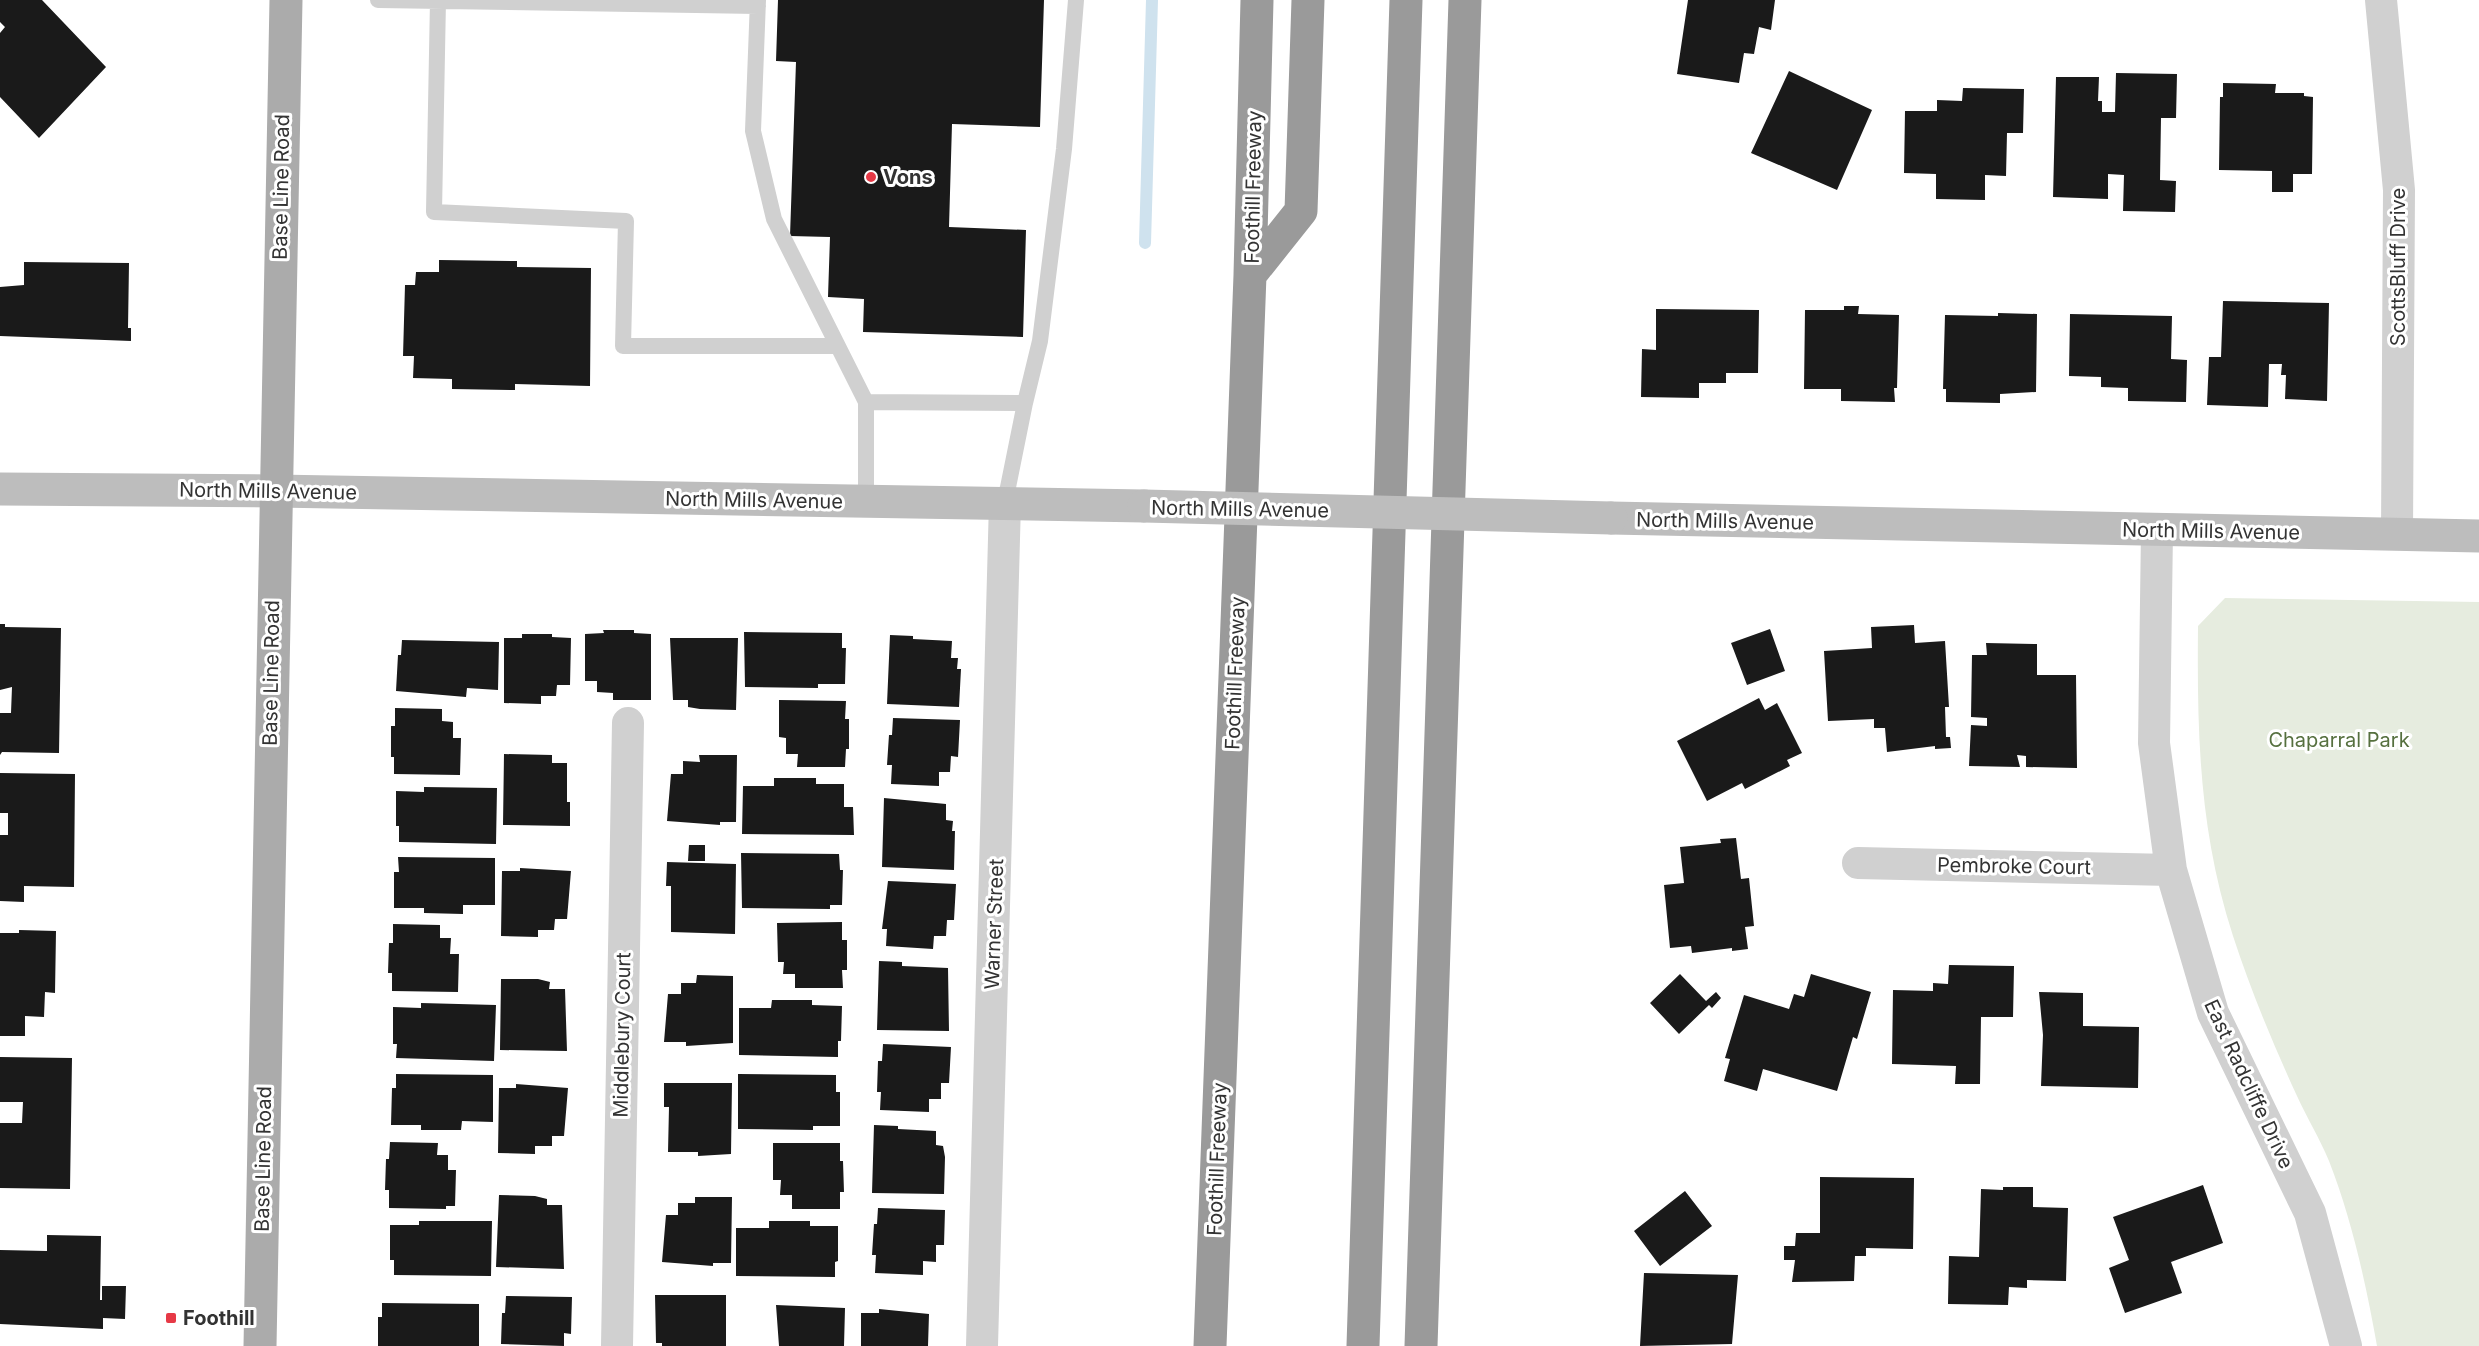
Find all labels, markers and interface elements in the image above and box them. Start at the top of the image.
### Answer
street label: Foothill Freeway [1240,110,1266,264]
street label: Base Line Road [268,114,294,260]
place label: Vons [883,165,933,189]
marker: Vons [864,170,878,184]
street label: ScottsBluff Drive [2386,188,2410,346]
street label: North Mills Avenue [179,477,357,505]
street label: North Mills Avenue [665,486,843,514]
street label: North Mills Avenue [1151,495,1329,523]
street label: North Mills Avenue [1636,507,1814,535]
street label: North Mills Avenue [2122,517,2300,545]
street label: Foothill Freeway [1220,596,1250,750]
street label: Base Line Road [258,600,284,746]
park label: Chaparral Park [2268,728,2410,752]
street label: Pembroke Court [1937,853,2092,879]
street label: Warner Street [980,858,1008,990]
street label: Middlebury Court [609,952,635,1118]
street label: East Radcliffe Drive [2199,996,2299,1172]
street label: Foothill Freeway [1202,1082,1232,1236]
street label: Base Line Road [250,1086,276,1232]
place label: Foothill [183,1306,255,1330]
marker: Foothill [164,1311,178,1325]

